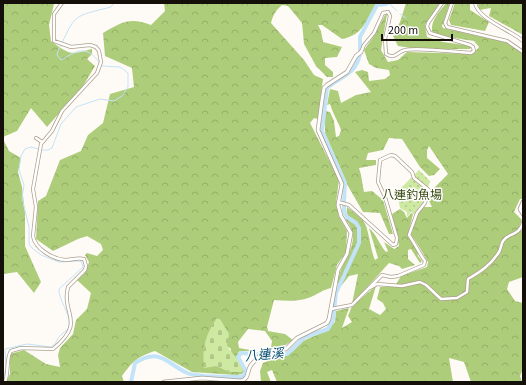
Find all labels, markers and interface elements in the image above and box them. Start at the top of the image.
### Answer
scale bar [382,16,452,42]
text: 200 m [388,22,418,39]
park label: 八連釣魚場 [382,187,442,204]
water label: 八連溪 [244,344,286,366]

